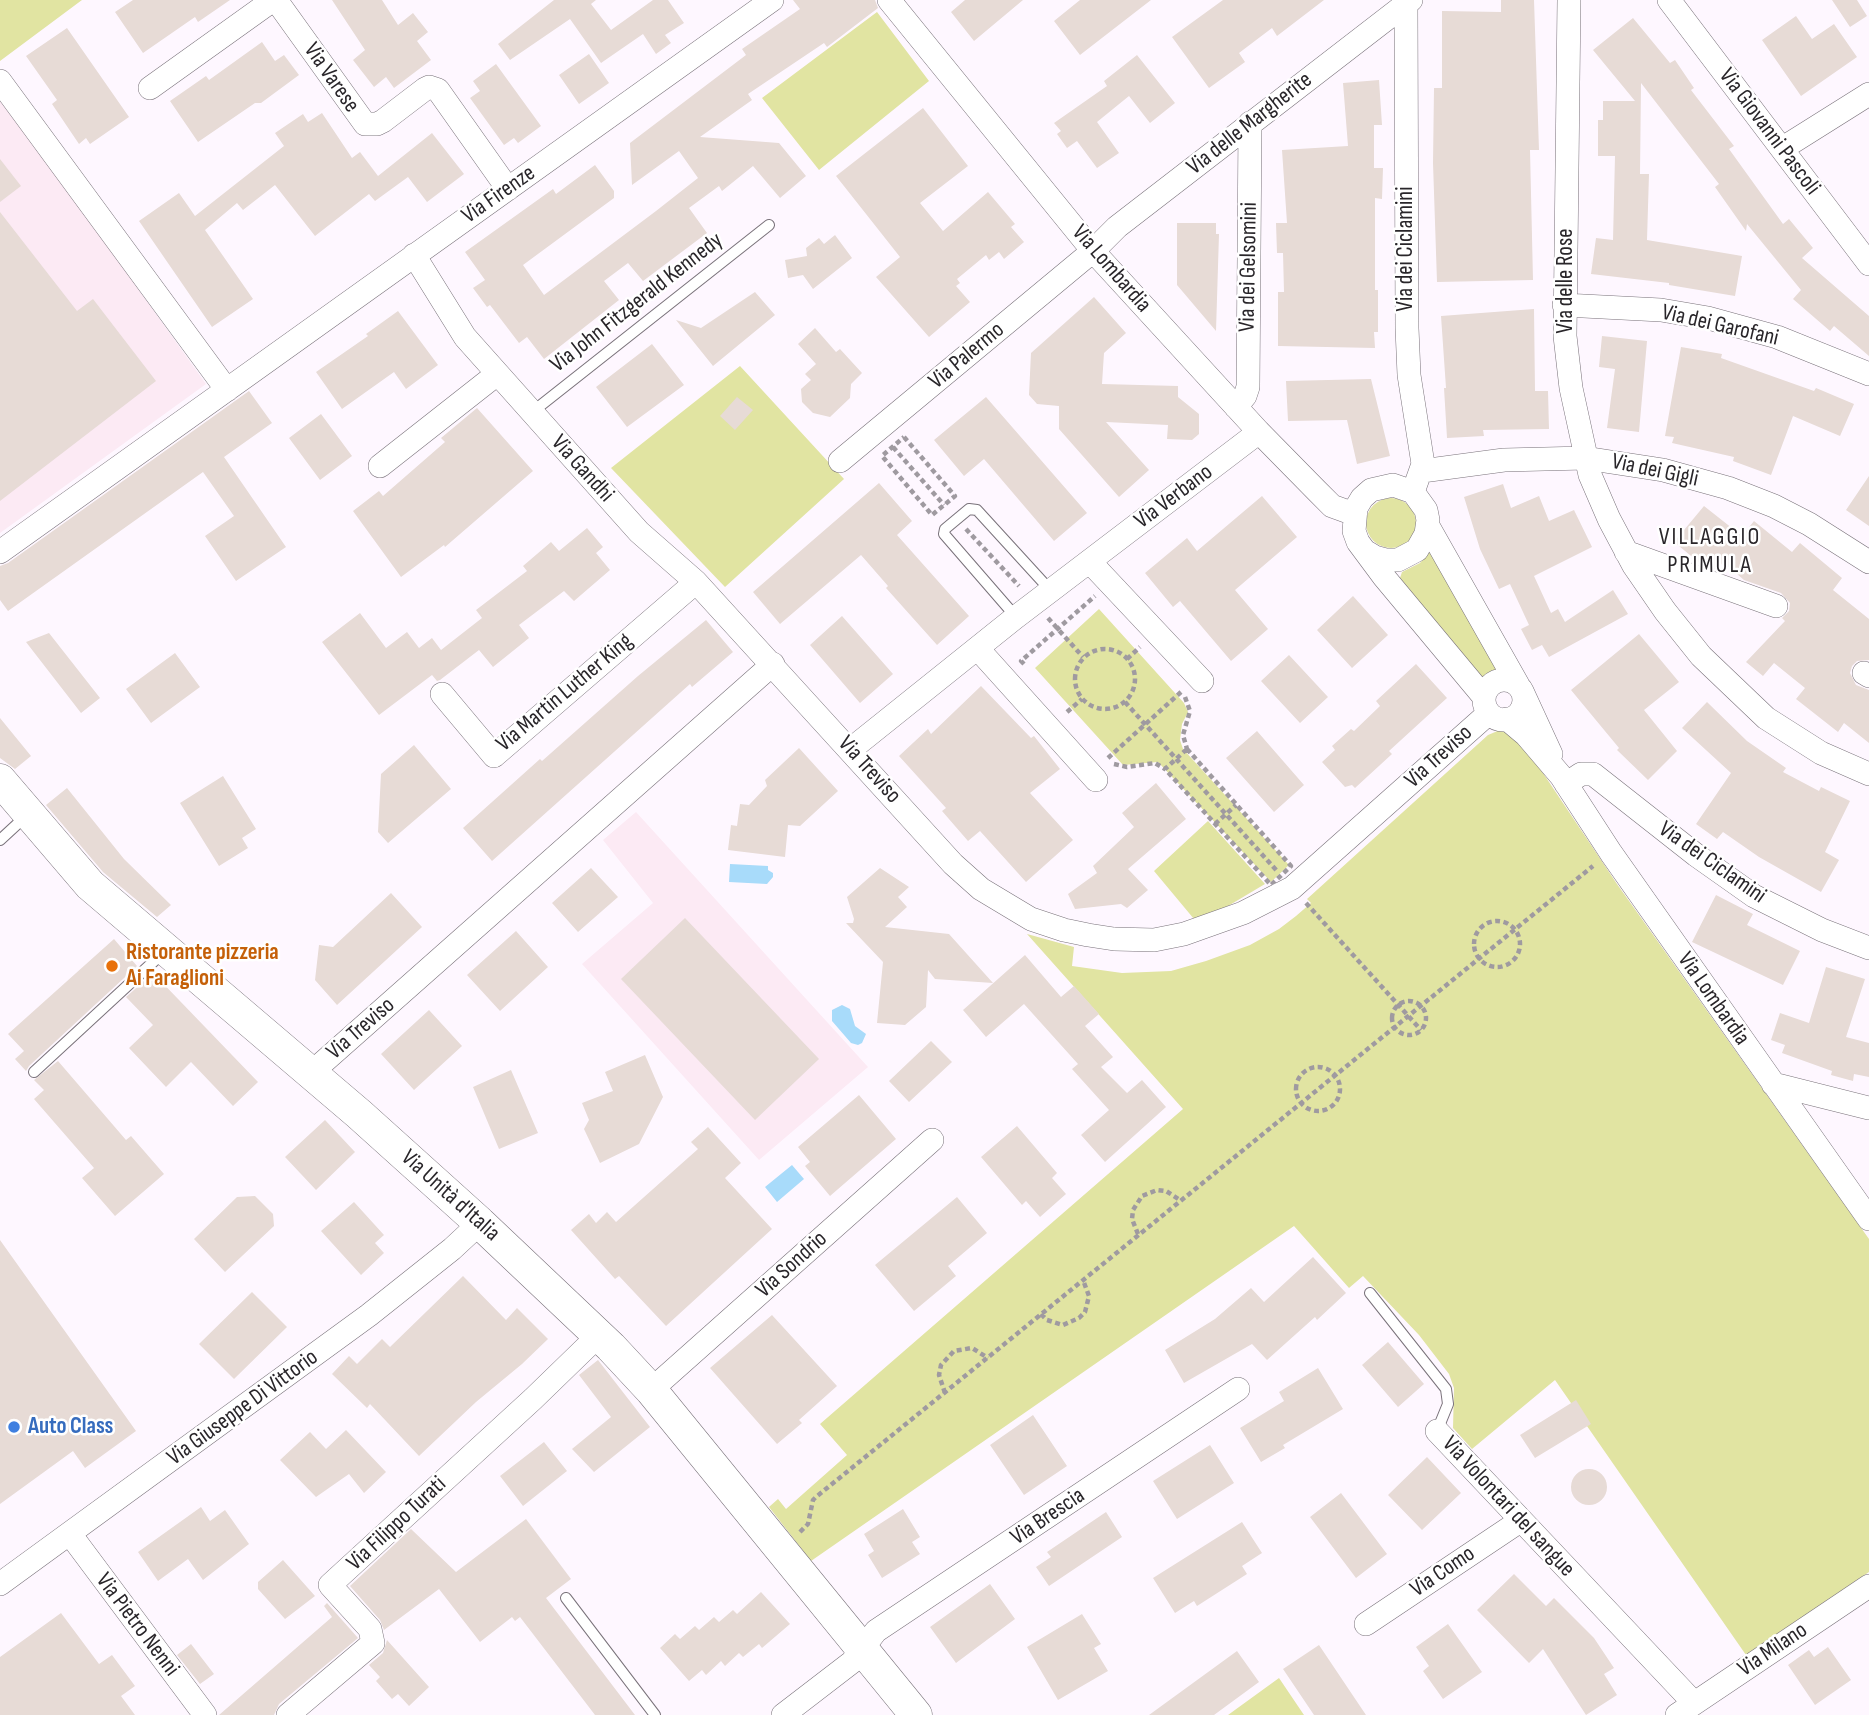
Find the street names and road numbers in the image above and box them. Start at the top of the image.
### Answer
street label: Via Varese [297,38,365,118]
street label: Via Giovanni Pascoli [1712,63,1826,201]
street label: Via delle Margherite [1182,67,1318,181]
street label: Via Firenze [457,160,541,230]
street label: Via dei Ciclamini [1392,187,1420,311]
street label: Via dei Gelsomini [1234,202,1264,332]
street label: Via Lombardia [1065,220,1157,318]
street label: Via John Fitzgerald Kennedy [545,227,729,379]
street label: Via delle Rose [1552,229,1580,333]
street label: Via dei Garofani [1659,299,1781,353]
street label: Via Palermo [924,317,1010,395]
street label: Via Gandhi [545,430,619,508]
street label: Via dei Gigli [1609,448,1701,494]
street label: Via Verbano [1130,459,1218,535]
street label: Via Martin Luther King [491,628,639,758]
street label: Via Treviso [1400,720,1478,794]
street label: Via Treviso [832,731,906,809]
street label: Via dei Ciclamini [1653,816,1771,910]
street label: Via Lombardia [1671,947,1755,1051]
street label: Via Treviso [321,992,401,1066]
street label: Via Unità d'Italia [395,1144,505,1248]
street label: Via Sondrio [751,1226,833,1304]
street label: Via Giuseppe Di Vittorio [162,1344,324,1472]
street label: Via Volontari del sangue [1436,1431,1580,1583]
street label: Via Filippo Turati [342,1471,452,1577]
street label: Via Brescia [1006,1482,1090,1552]
street label: Via Como [1405,1540,1481,1604]
street label: Via Pietro Nenni [89,1568,185,1682]
street label: Via Milano [1733,1617,1813,1683]

